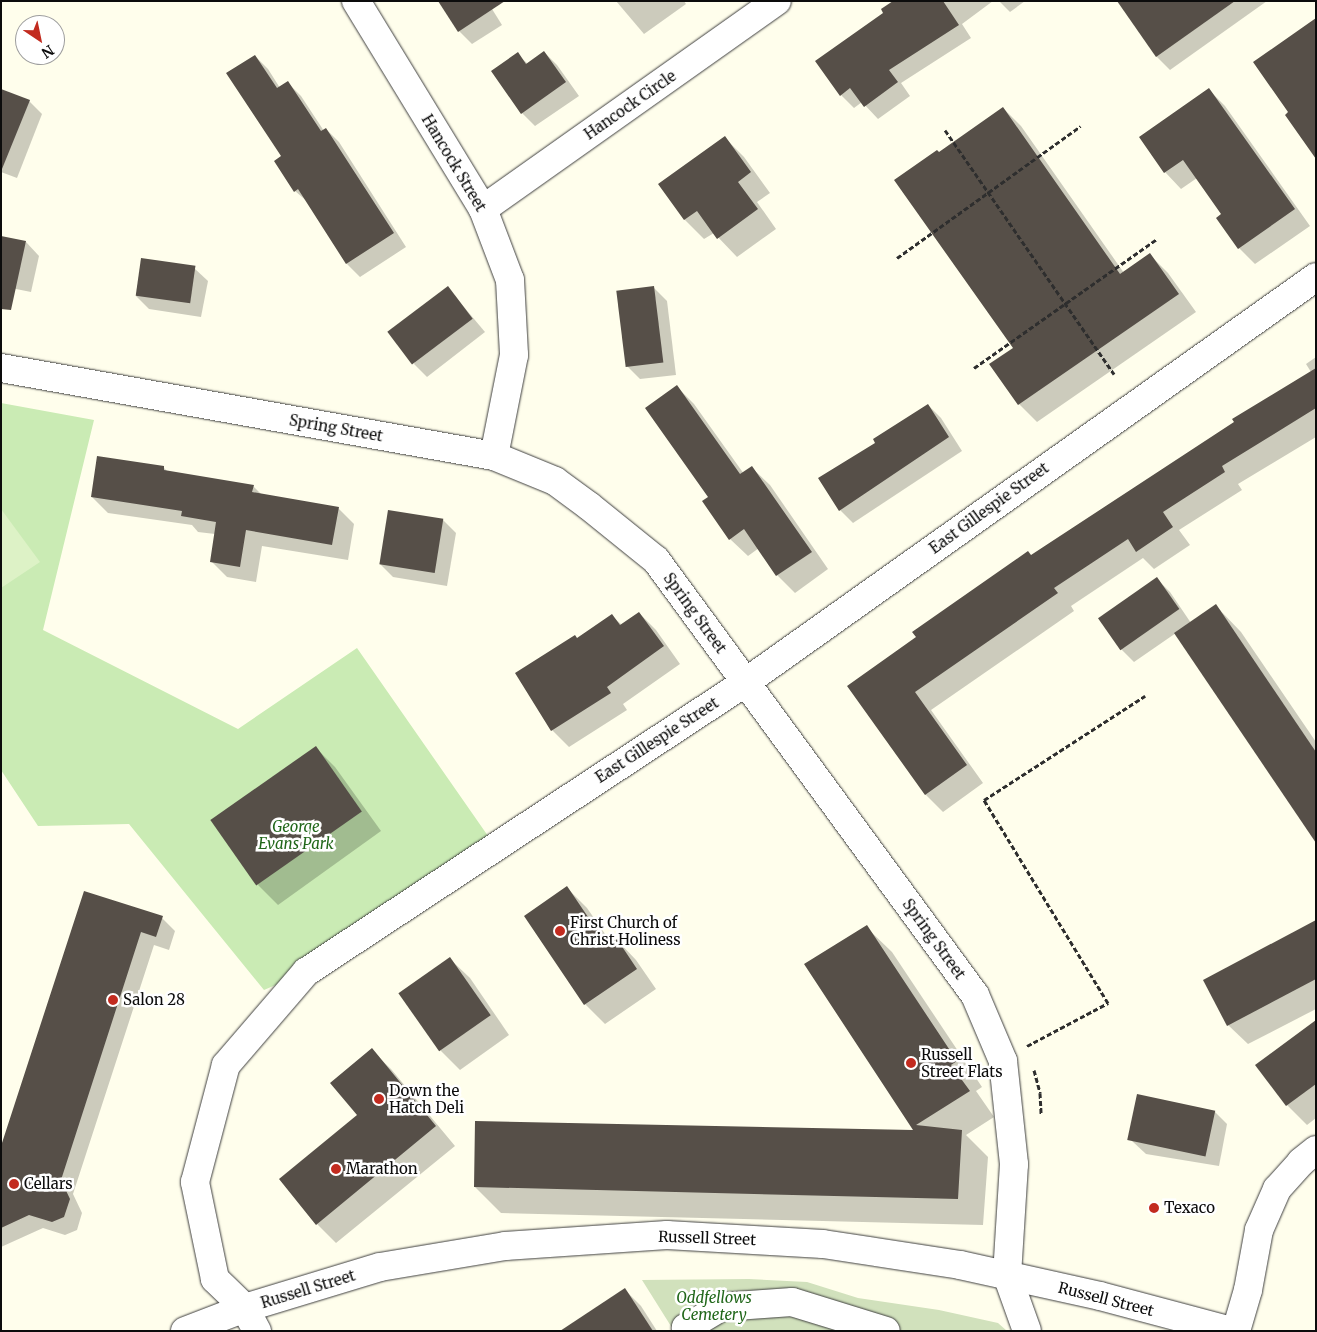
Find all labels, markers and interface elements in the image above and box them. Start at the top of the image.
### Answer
north arrow [15,15,65,65]
text: N [38,41,57,62]
street label: Hancock Circle [581,67,679,143]
street label: Hancock Street [418,111,490,215]
street label: Spring Street [288,411,384,445]
street label: East Gillespie Street [926,459,1052,557]
street label: Spring Street [660,569,730,657]
street label: East Gillespie Street [592,693,722,787]
park label: George Evans Park [258,817,334,852]
street label: Spring Street [899,895,969,983]
place label: First Church of Christ Holiness [570,913,681,948]
marker: First Church of Christ Holiness [554,925,566,937]
place label: Salon 28 [123,991,185,1009]
marker: Salon 28 [107,994,119,1006]
place label: Russell Street Flats [921,1045,1002,1080]
marker: Russell Street Flats [905,1057,917,1069]
place label: Down the Hatch Deli [389,1081,464,1116]
marker: Down the Hatch Deli [373,1093,385,1105]
place label: Marathon [346,1160,418,1178]
marker: Marathon [330,1163,342,1175]
place label: Cellars [24,1175,73,1193]
marker: Cellars [8,1178,20,1190]
place label: Texaco [1164,1199,1215,1217]
marker: Texaco [1148,1202,1160,1214]
street label: Russell Street [658,1227,756,1249]
street label: Russell Street [259,1266,357,1312]
street label: Russell Street [1056,1278,1156,1320]
park label: Oddfellows Cemetery [676,1288,752,1323]

